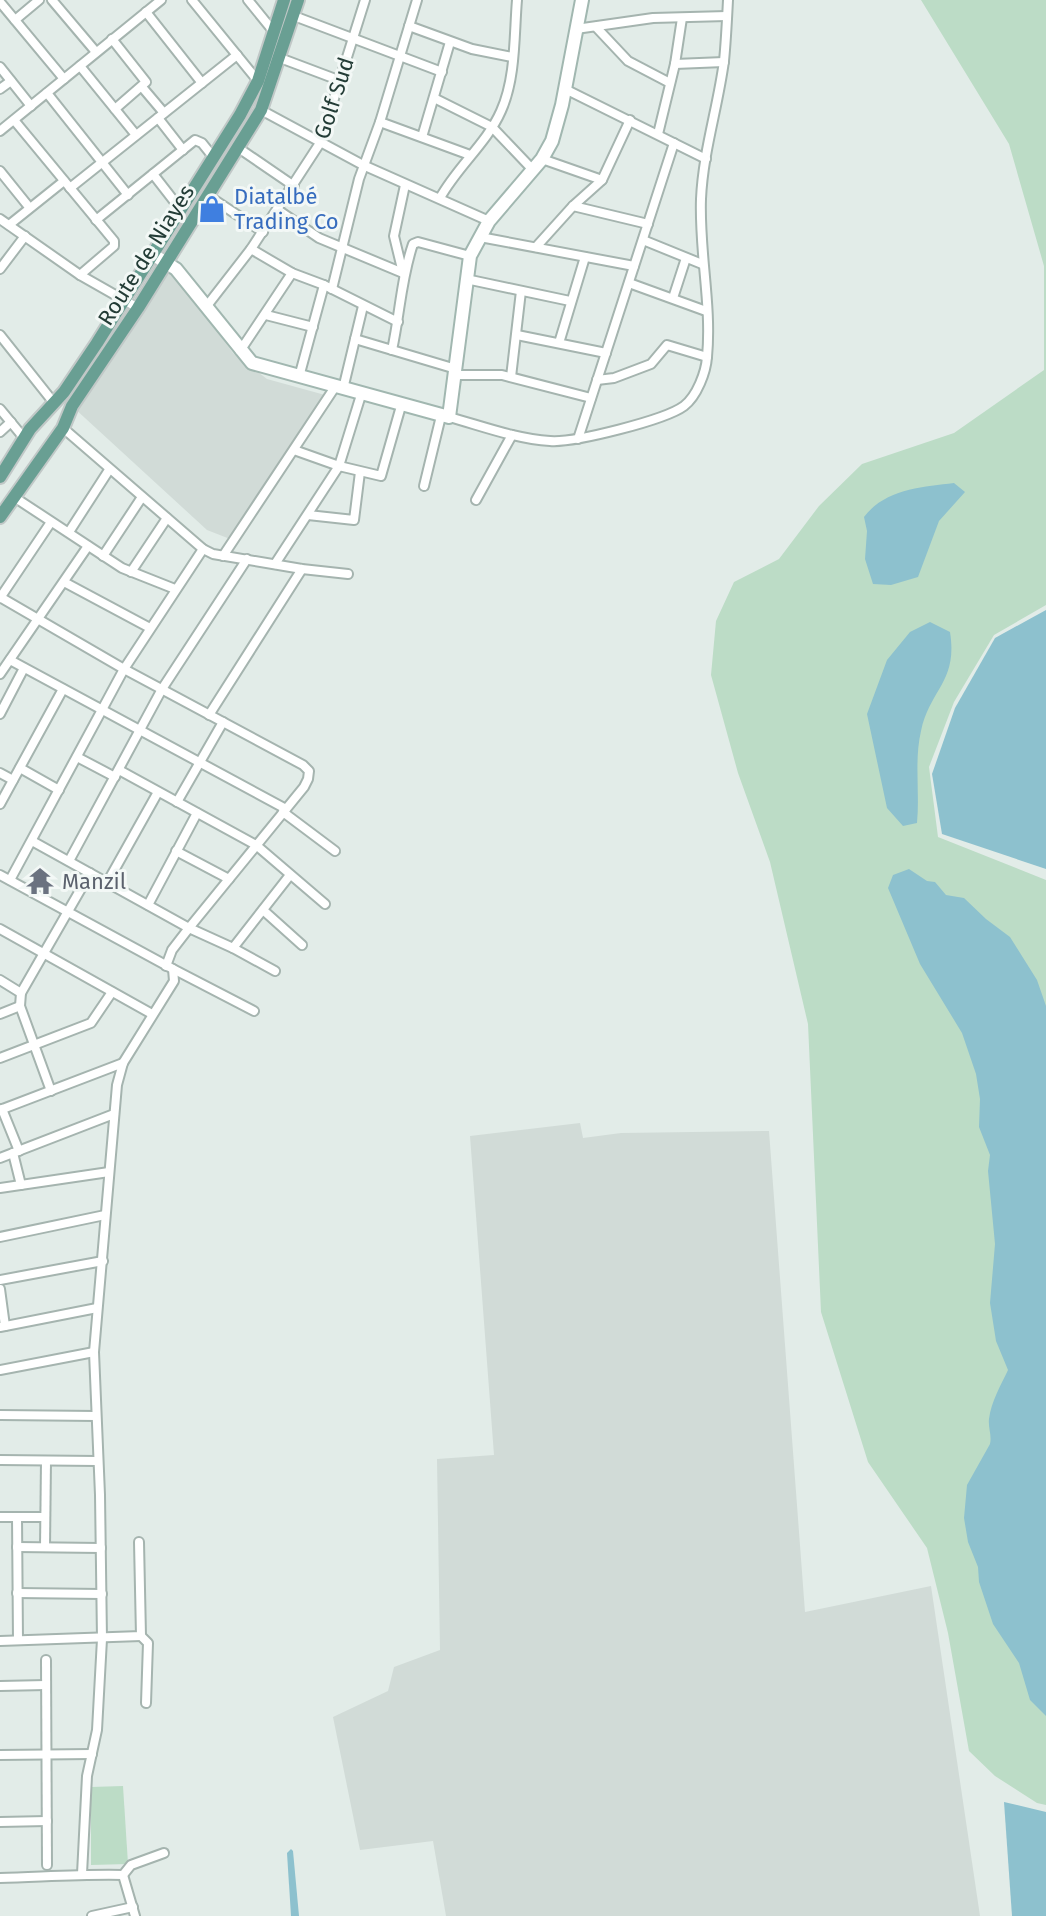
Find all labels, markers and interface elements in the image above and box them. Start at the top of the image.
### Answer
street label: Golf Sud [308,54,360,142]
street label: Route de Niayes [92,180,200,330]
place label: Diatalbé Trading Co [234,183,339,235]
shop icon: Diatalbé Trading Co [197,194,227,224]
temple icon: Manzil [25,866,55,896]
place label: Manzil [62,868,126,895]

